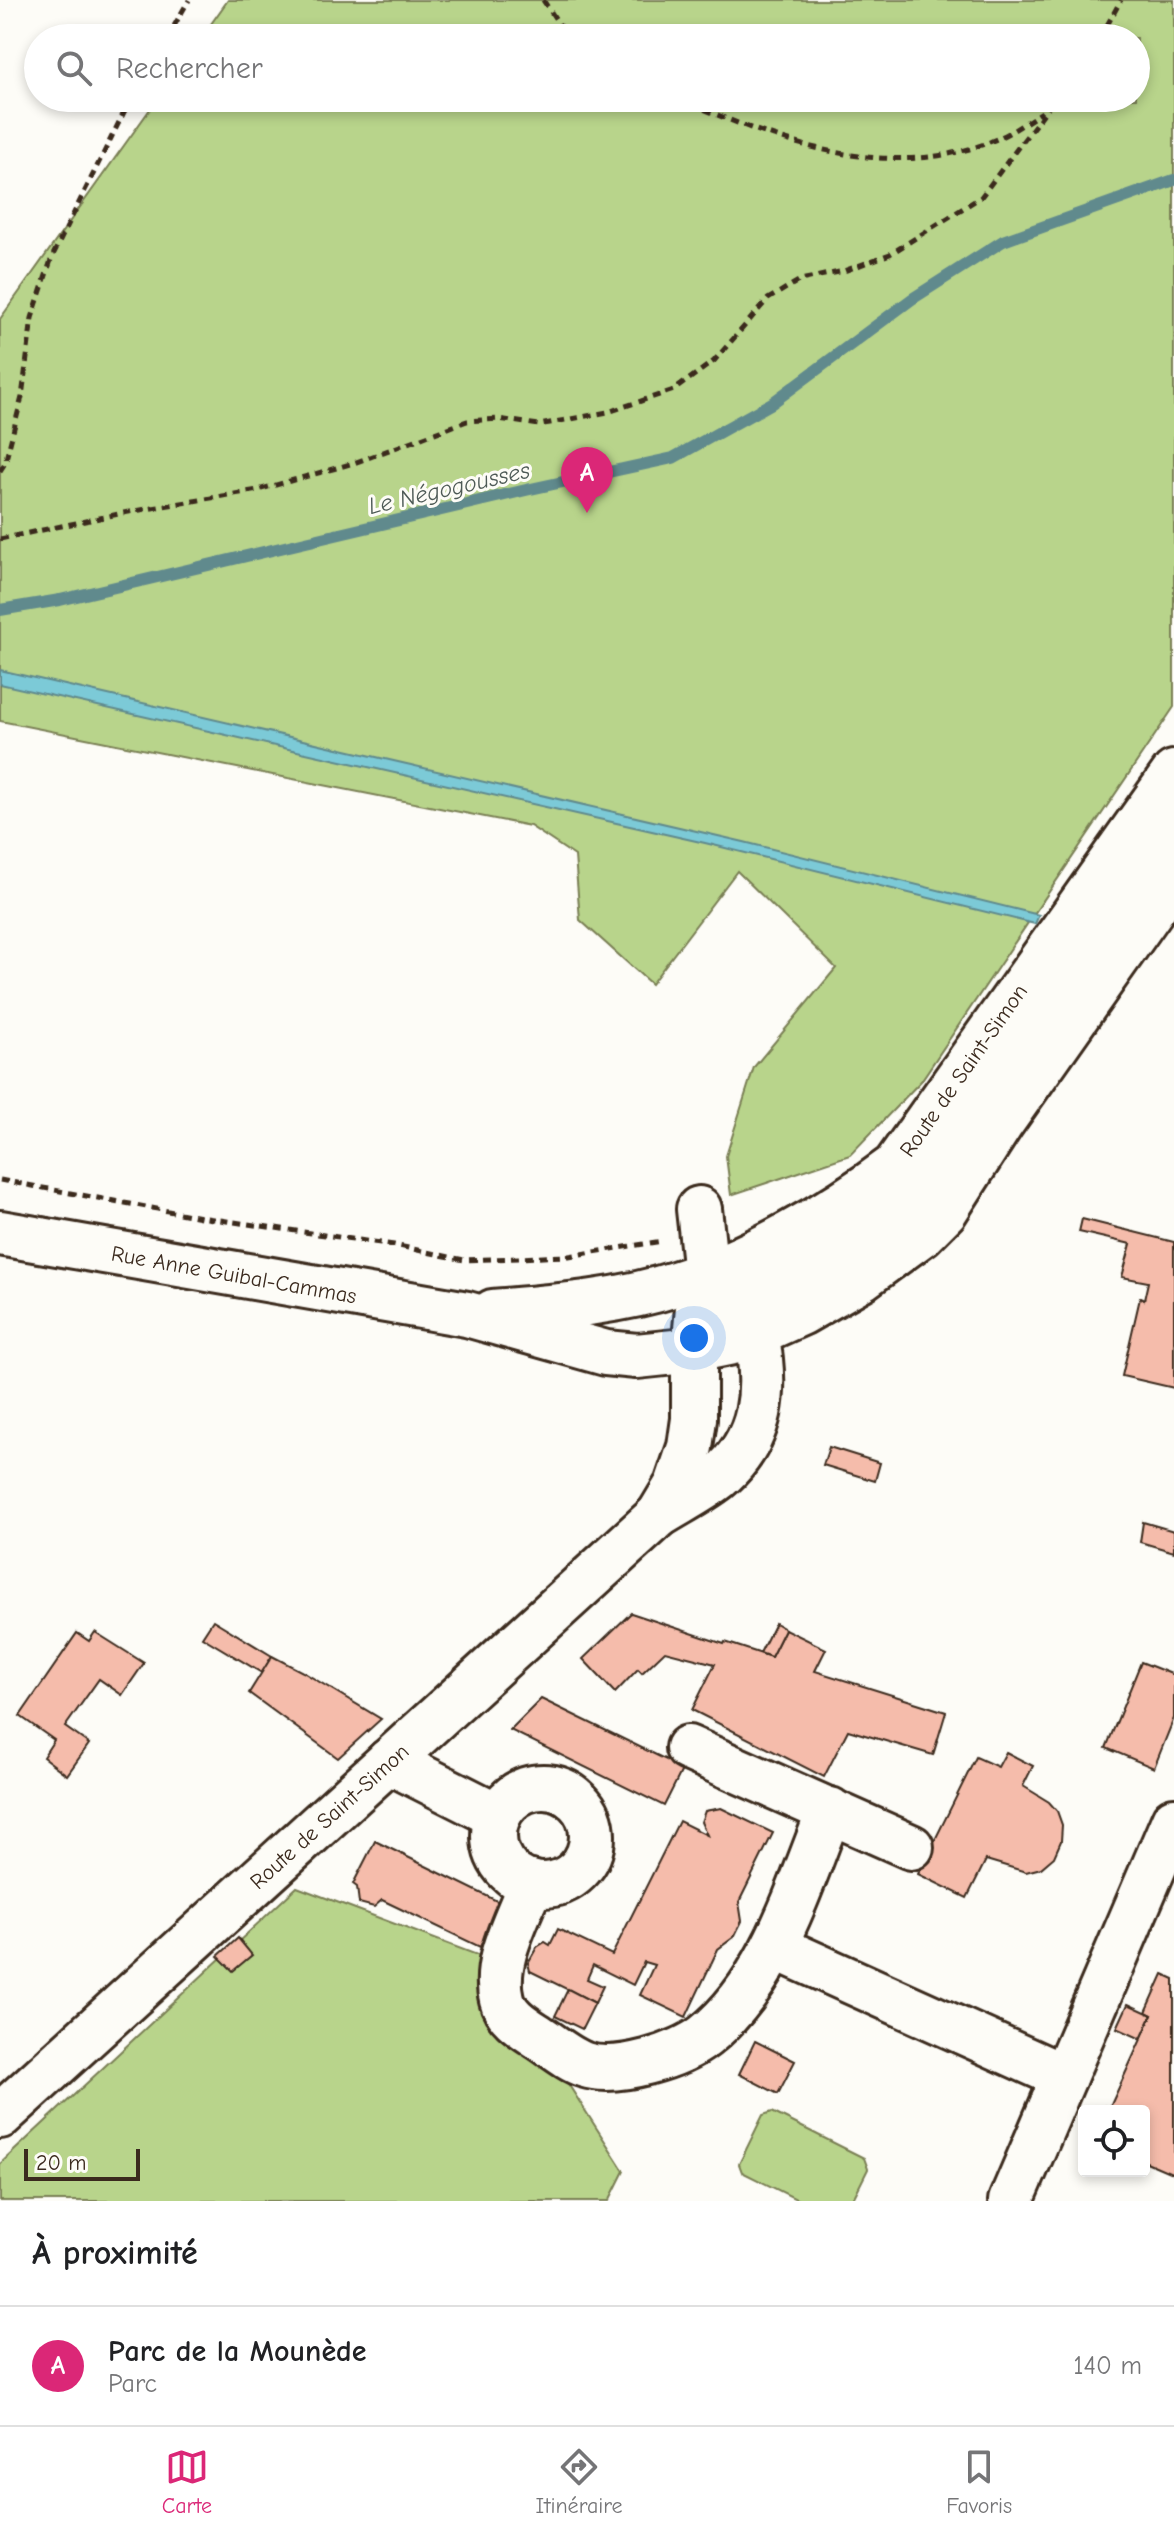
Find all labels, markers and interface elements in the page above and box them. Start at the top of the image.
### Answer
search box [24,24,1150,112]
icon: search [52,46,96,90]
text: Rechercher [116,51,263,86]
pin: A [561,447,613,513]
water label: Le Négogousses [366,456,532,520]
street label: Route de Saint-Simon [894,979,1033,1162]
street label: Rue Anne Guibal-Cammas [109,1241,359,1309]
your location [674,1318,714,1358]
street label: Route de Saint-Simon [245,1739,414,1895]
map controls [1078,2105,1150,2177]
button: locate [1078,2105,1150,2177]
scale bar [24,2145,140,2181]
text: 20 m [36,2150,86,2176]
text: À proximité [32,2233,198,2273]
text: Parc de la Mounède [108,2334,367,2369]
text: A [51,2351,65,2381]
text: 140 m [1073,2351,1142,2381]
text: Parc [108,2369,157,2399]
tab: Carte [162,2445,212,2519]
tab: Itinéraire [536,2445,623,2519]
tab: Favoris [946,2445,1012,2519]

